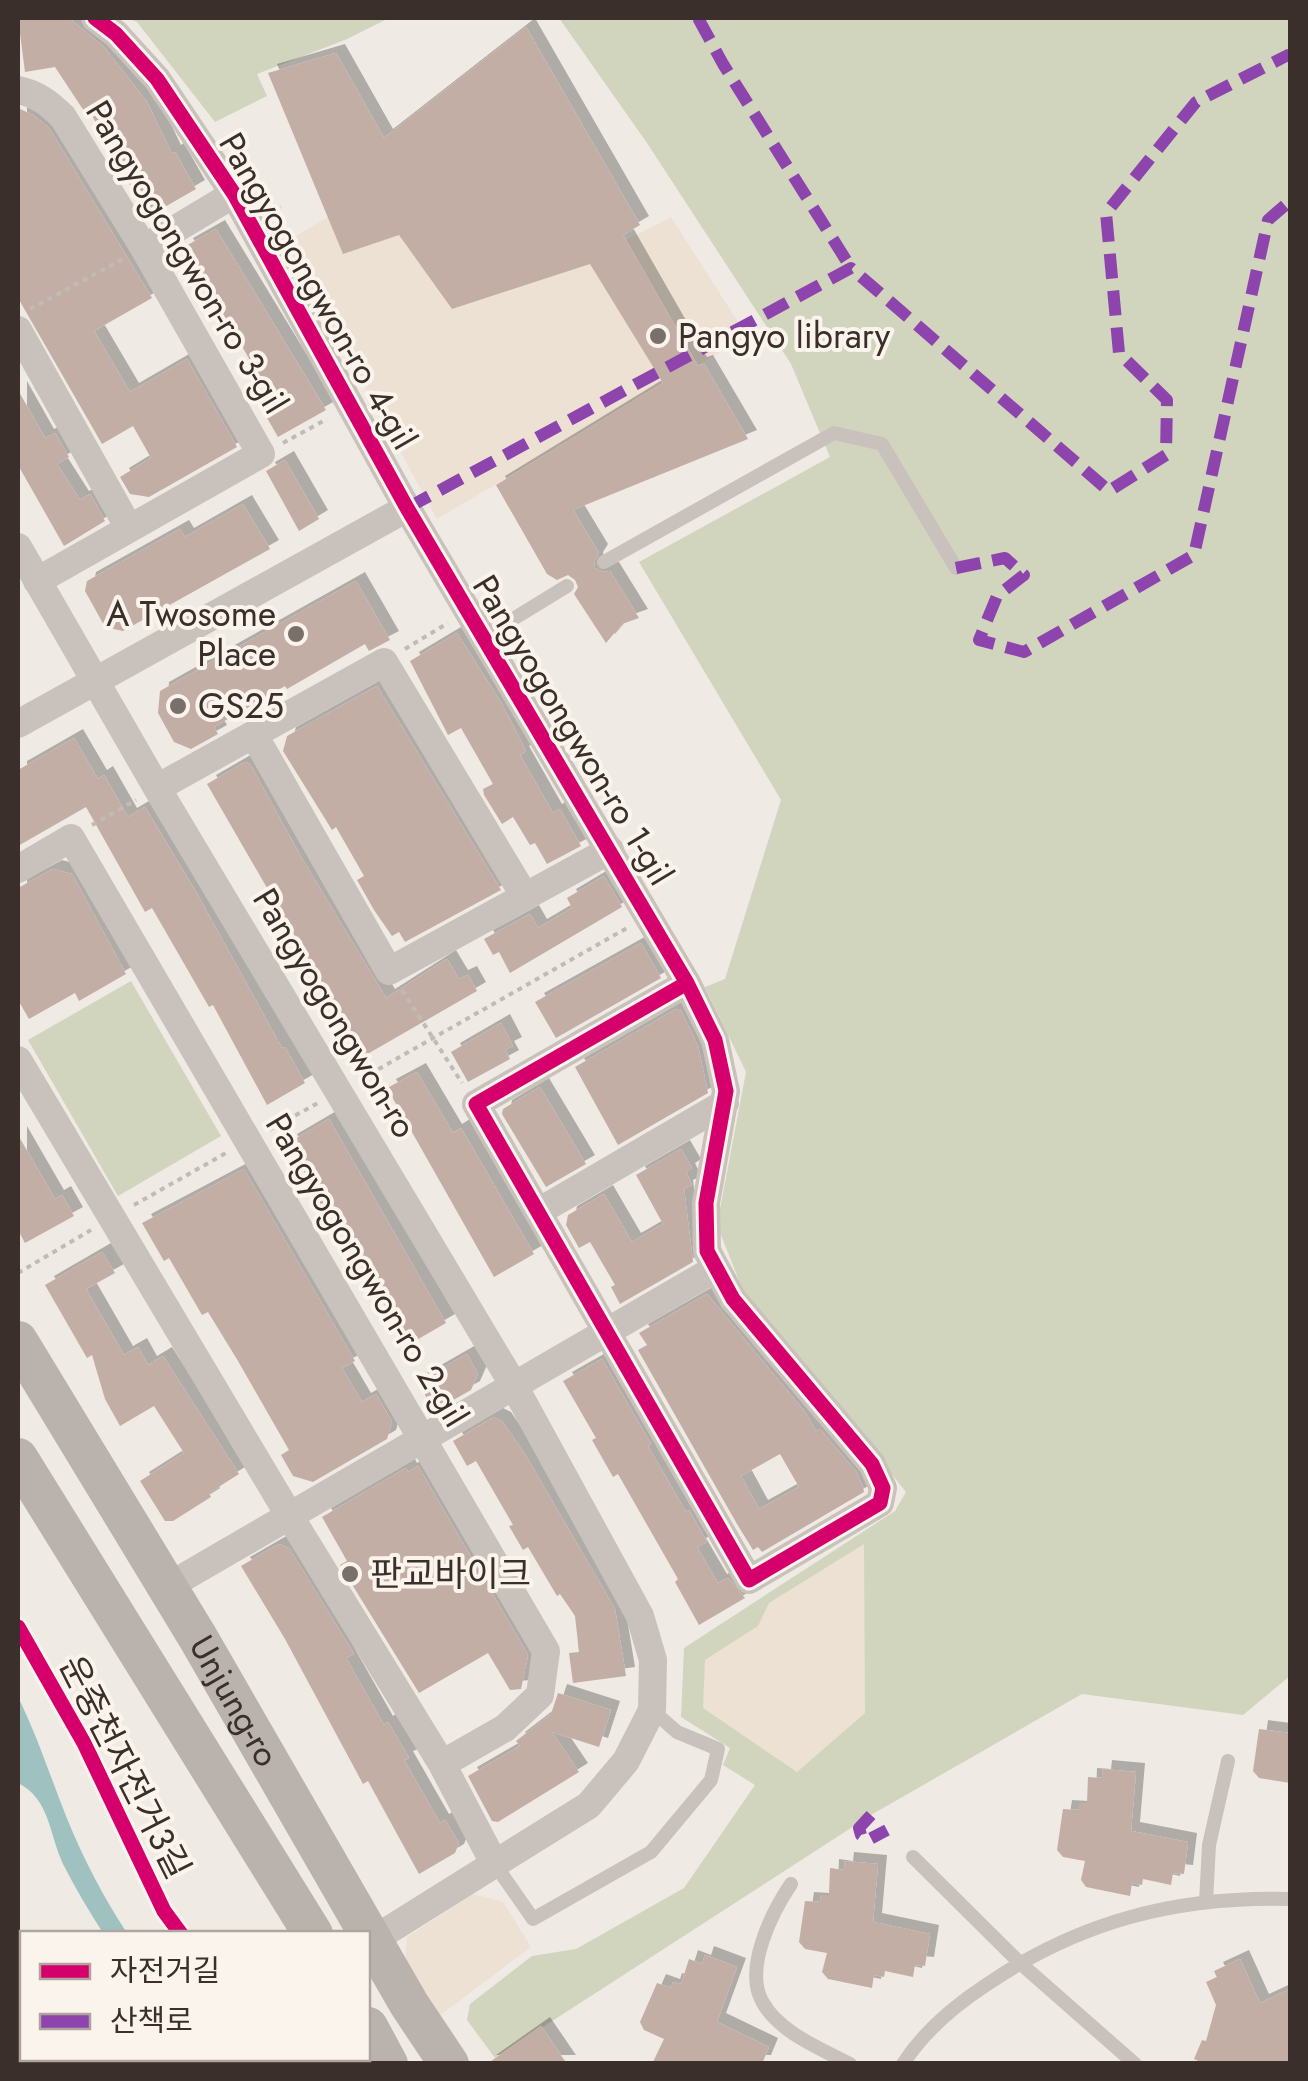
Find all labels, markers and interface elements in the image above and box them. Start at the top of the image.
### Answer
street label: Pangyogongwon-ro 3-gil [74,91,300,423]
street label: Pangyogongwon-ro 4-gil [207,123,429,459]
place label: Pangyo library [678,311,891,361]
marker: Pangyo library [647,325,669,347]
street label: Pangyogongwon-ro 1-gil [460,565,686,895]
place label: A Twosome Place [106,589,276,679]
marker: A Twosome Place [285,623,307,645]
place label: GS25 [198,681,284,731]
marker: GS25 [167,695,189,717]
street label: Pangyogongwon-ro [241,879,429,1147]
street label: Pangyogongwon-ro 2-gil [253,1104,481,1436]
place label: 판교바이크 [370,1549,531,1599]
marker: 판교바이크 [339,1563,361,1585]
street label: Unjung-ro [177,1626,292,1776]
street label: 운중천자전거3길 [47,1647,203,1887]
legend [20,1931,370,2061]
text: 자전거길 [110,1949,220,1992]
text: 산책로 [110,1999,193,2042]

